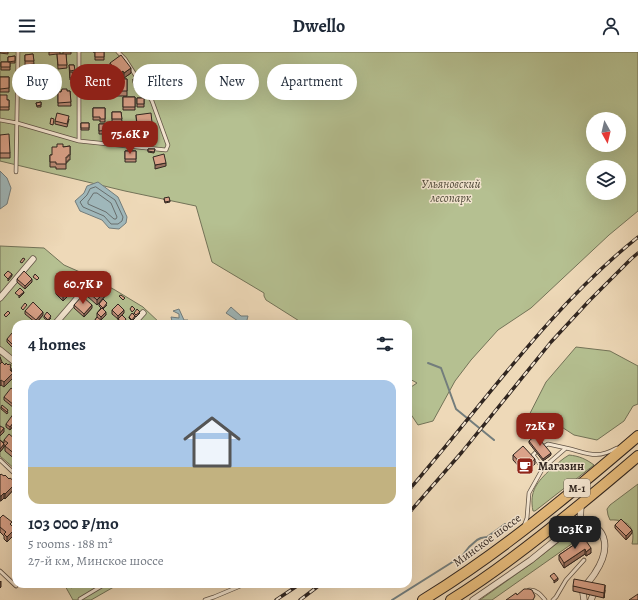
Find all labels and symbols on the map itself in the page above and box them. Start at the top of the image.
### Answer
north arrow [586,112,626,152]
pin: 75.6K ₽ [93,121,167,155]
park label: Ульяновский лесопарк [421,176,481,206]
pin: 60.7K ₽ [46,271,120,305]
pin: 72K ₽ [512,413,568,447]
cafe icon: Магазин [515,456,535,476]
place label: Магазин [538,458,584,474]
road number: М-1 [564,479,590,497]
street label: Минское шоссе [450,510,524,570]
pin: 103K ₽ [542,516,608,550]

